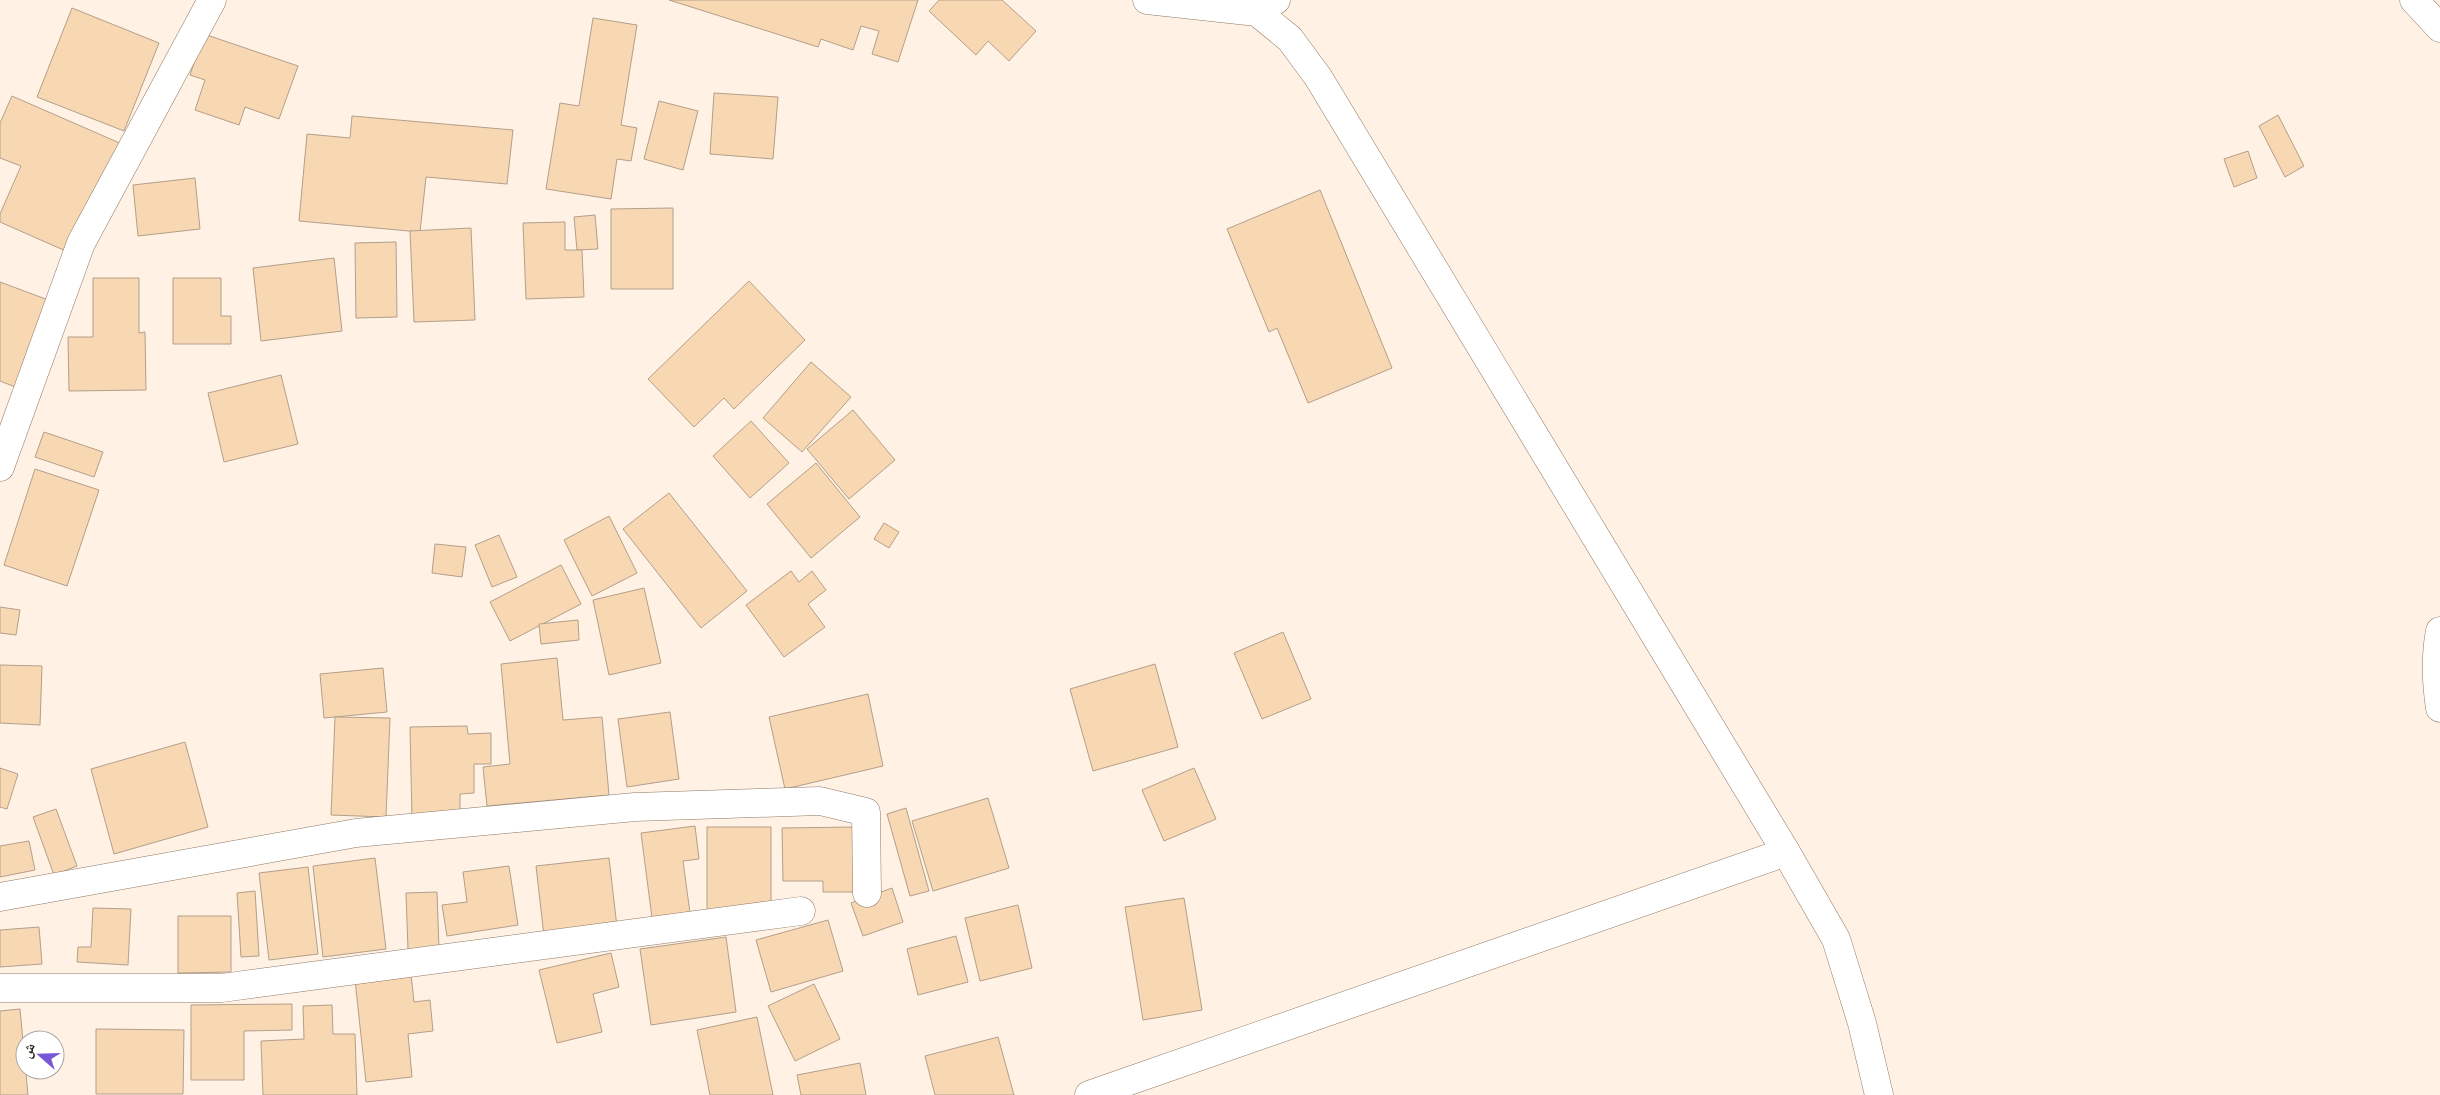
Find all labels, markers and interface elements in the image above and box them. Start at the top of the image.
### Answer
north arrow [15,1030,65,1080]
text: ش [17,1040,39,1061]

